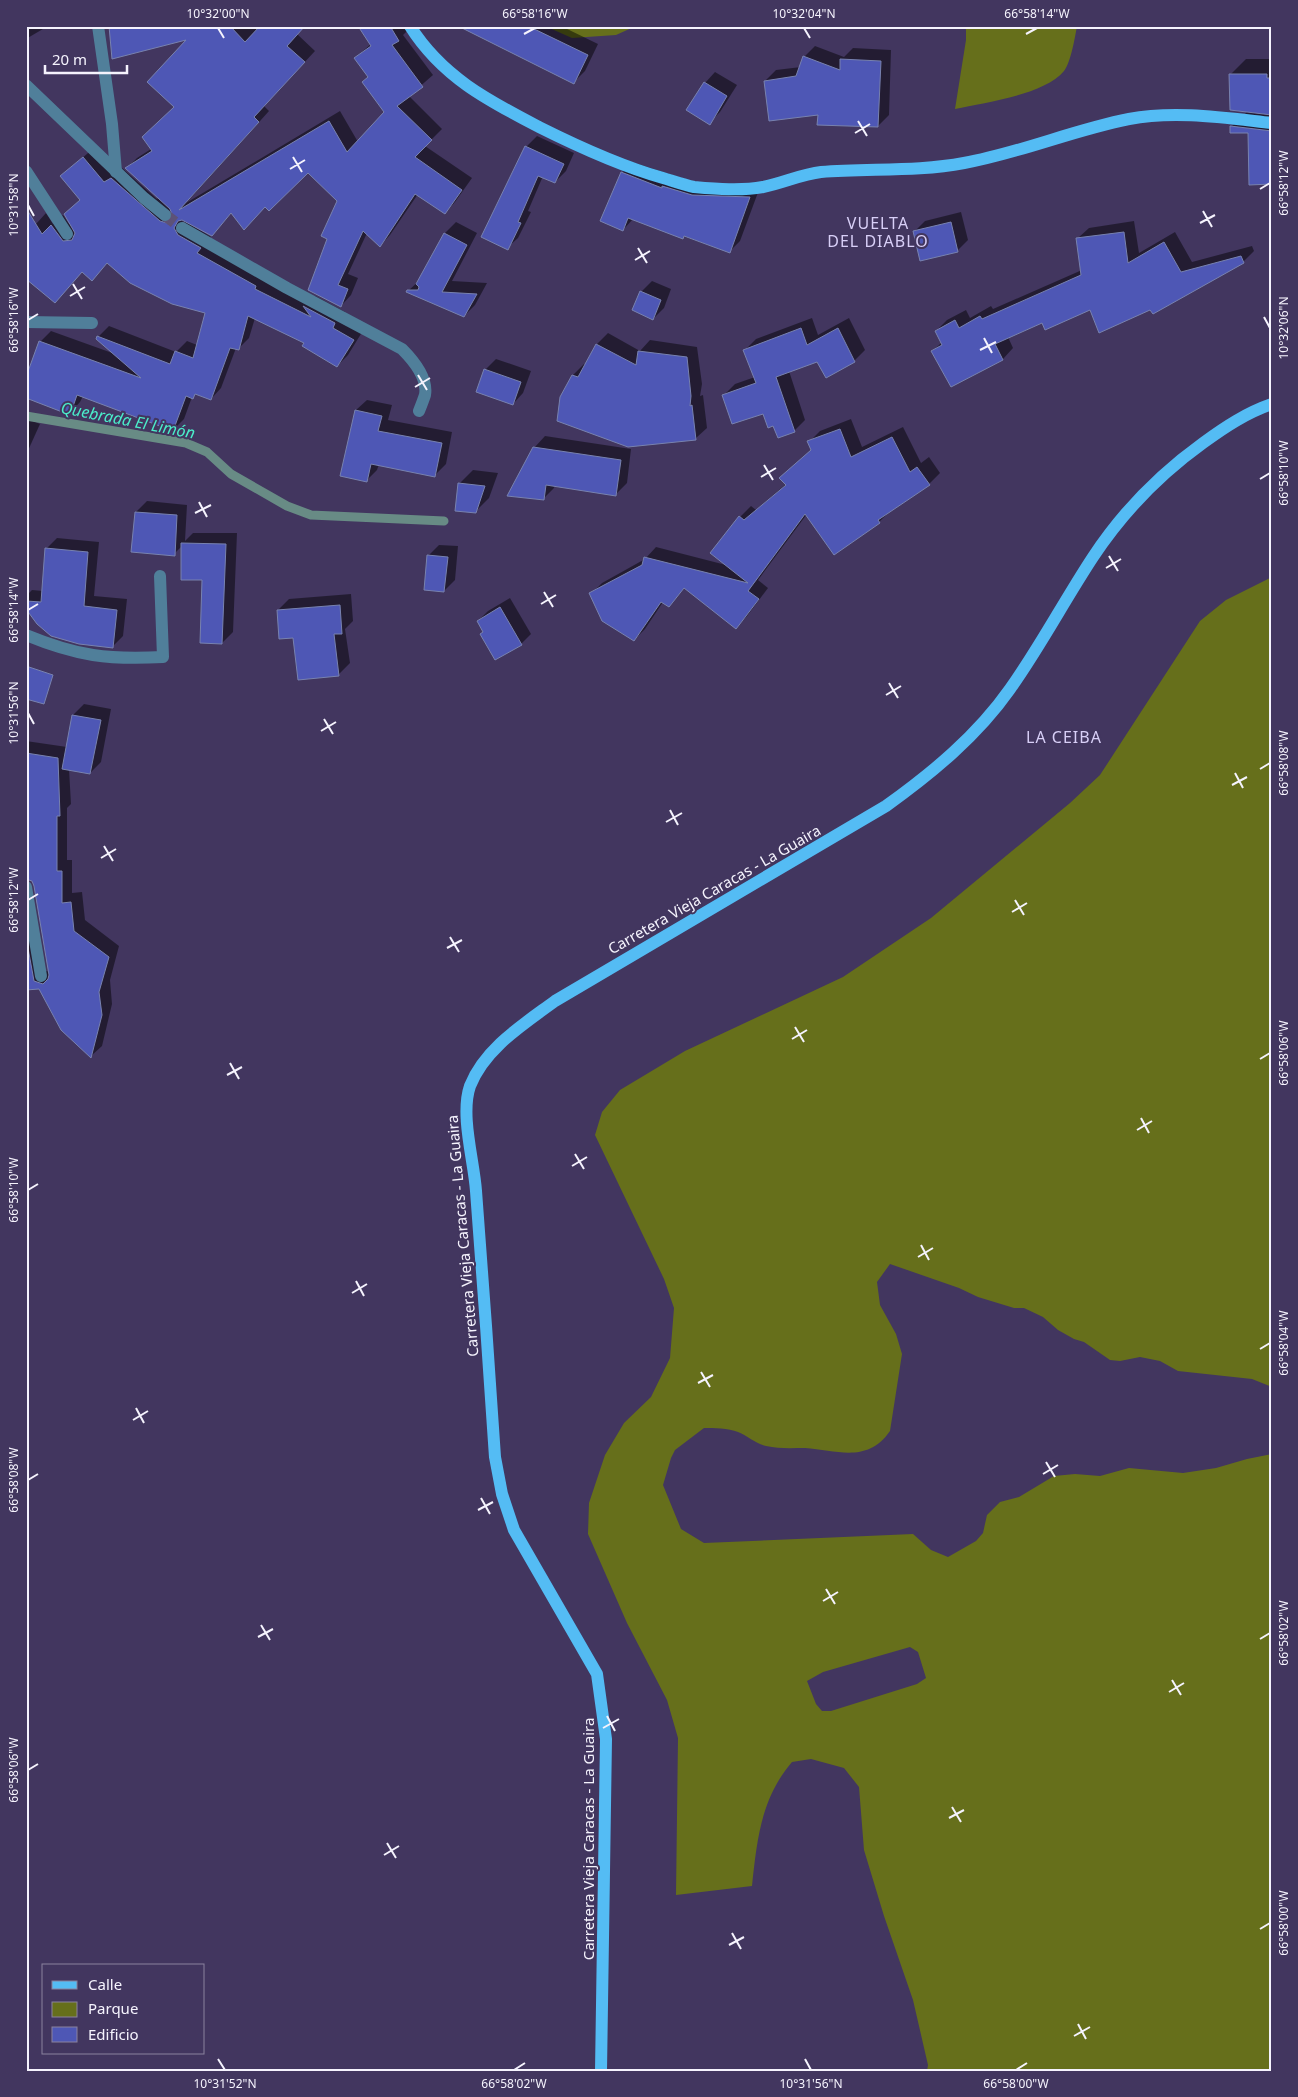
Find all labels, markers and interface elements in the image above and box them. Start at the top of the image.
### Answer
text: 10°32'00"N [186,5,250,22]
text: 66°58'16"W [502,5,568,22]
text: 10°32'04"N [772,5,836,22]
text: 66°58'14"W [1004,5,1070,22]
scale bar [45,42,128,74]
text: 20 m [52,49,87,69]
text: 66°58'12"W [1275,150,1292,216]
text: 10°31'58"N [5,173,22,237]
district label: VUELTA DEL DIABLO [827,212,929,252]
text: 66°58'16"W [5,287,22,353]
text: 10°32'06"N [1275,296,1292,360]
water label: Quebrada El Limón [59,396,197,444]
text: 66°58'10"W [1275,440,1292,506]
text: 66°58'14"W [5,577,22,643]
text: 10°31'56"N [5,681,22,745]
district label: LA CEIBA [1026,726,1102,748]
text: 66°58'08"W [1275,730,1292,796]
street label: Carretera Vieja Caracas - La Guaira [604,820,824,958]
text: 66°58'12"W [5,867,22,933]
text: 66°58'06"W [1275,1020,1292,1086]
street label: Carretera Vieja Caracas - La Guaira [441,1114,483,1358]
text: 66°58'10"W [5,1157,22,1223]
text: 66°58'04"W [1275,1310,1292,1376]
text: 66°58'08"W [5,1447,22,1513]
text: 66°58'02"W [1275,1600,1292,1666]
street label: Carretera Vieja Caracas - La Guaira [578,1718,598,1960]
text: 66°58'06"W [5,1737,22,1803]
text: 66°58'00"W [1275,1890,1292,1956]
legend [42,1964,205,2054]
text: Calle [88,1974,122,1994]
text: Parque [88,1998,138,2018]
text: Edificio [88,2024,139,2044]
text: 10°31'52"N [193,2075,257,2092]
text: 66°58'02"W [481,2075,547,2092]
text: 10°31'56"N [779,2075,843,2092]
text: 66°58'00"W [983,2075,1049,2092]

